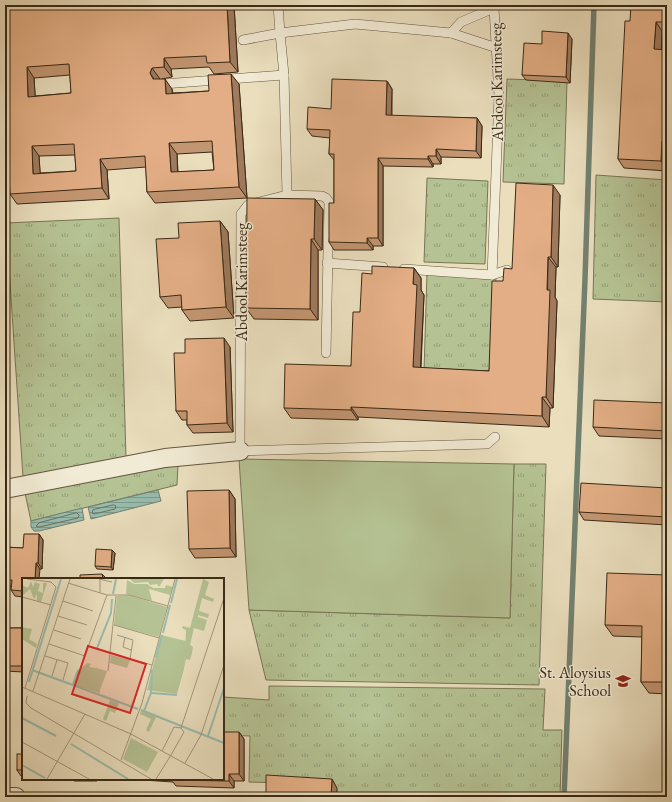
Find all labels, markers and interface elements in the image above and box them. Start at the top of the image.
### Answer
street label: Abdool Karimsteeg [485,22,508,142]
street label: Abdool Karimsteeg [231,222,252,342]
inset map [22,578,224,780]
place label: St. Aloysius School [540,662,611,701]
school or university icon: St. Aloysius School [614,672,632,690]

